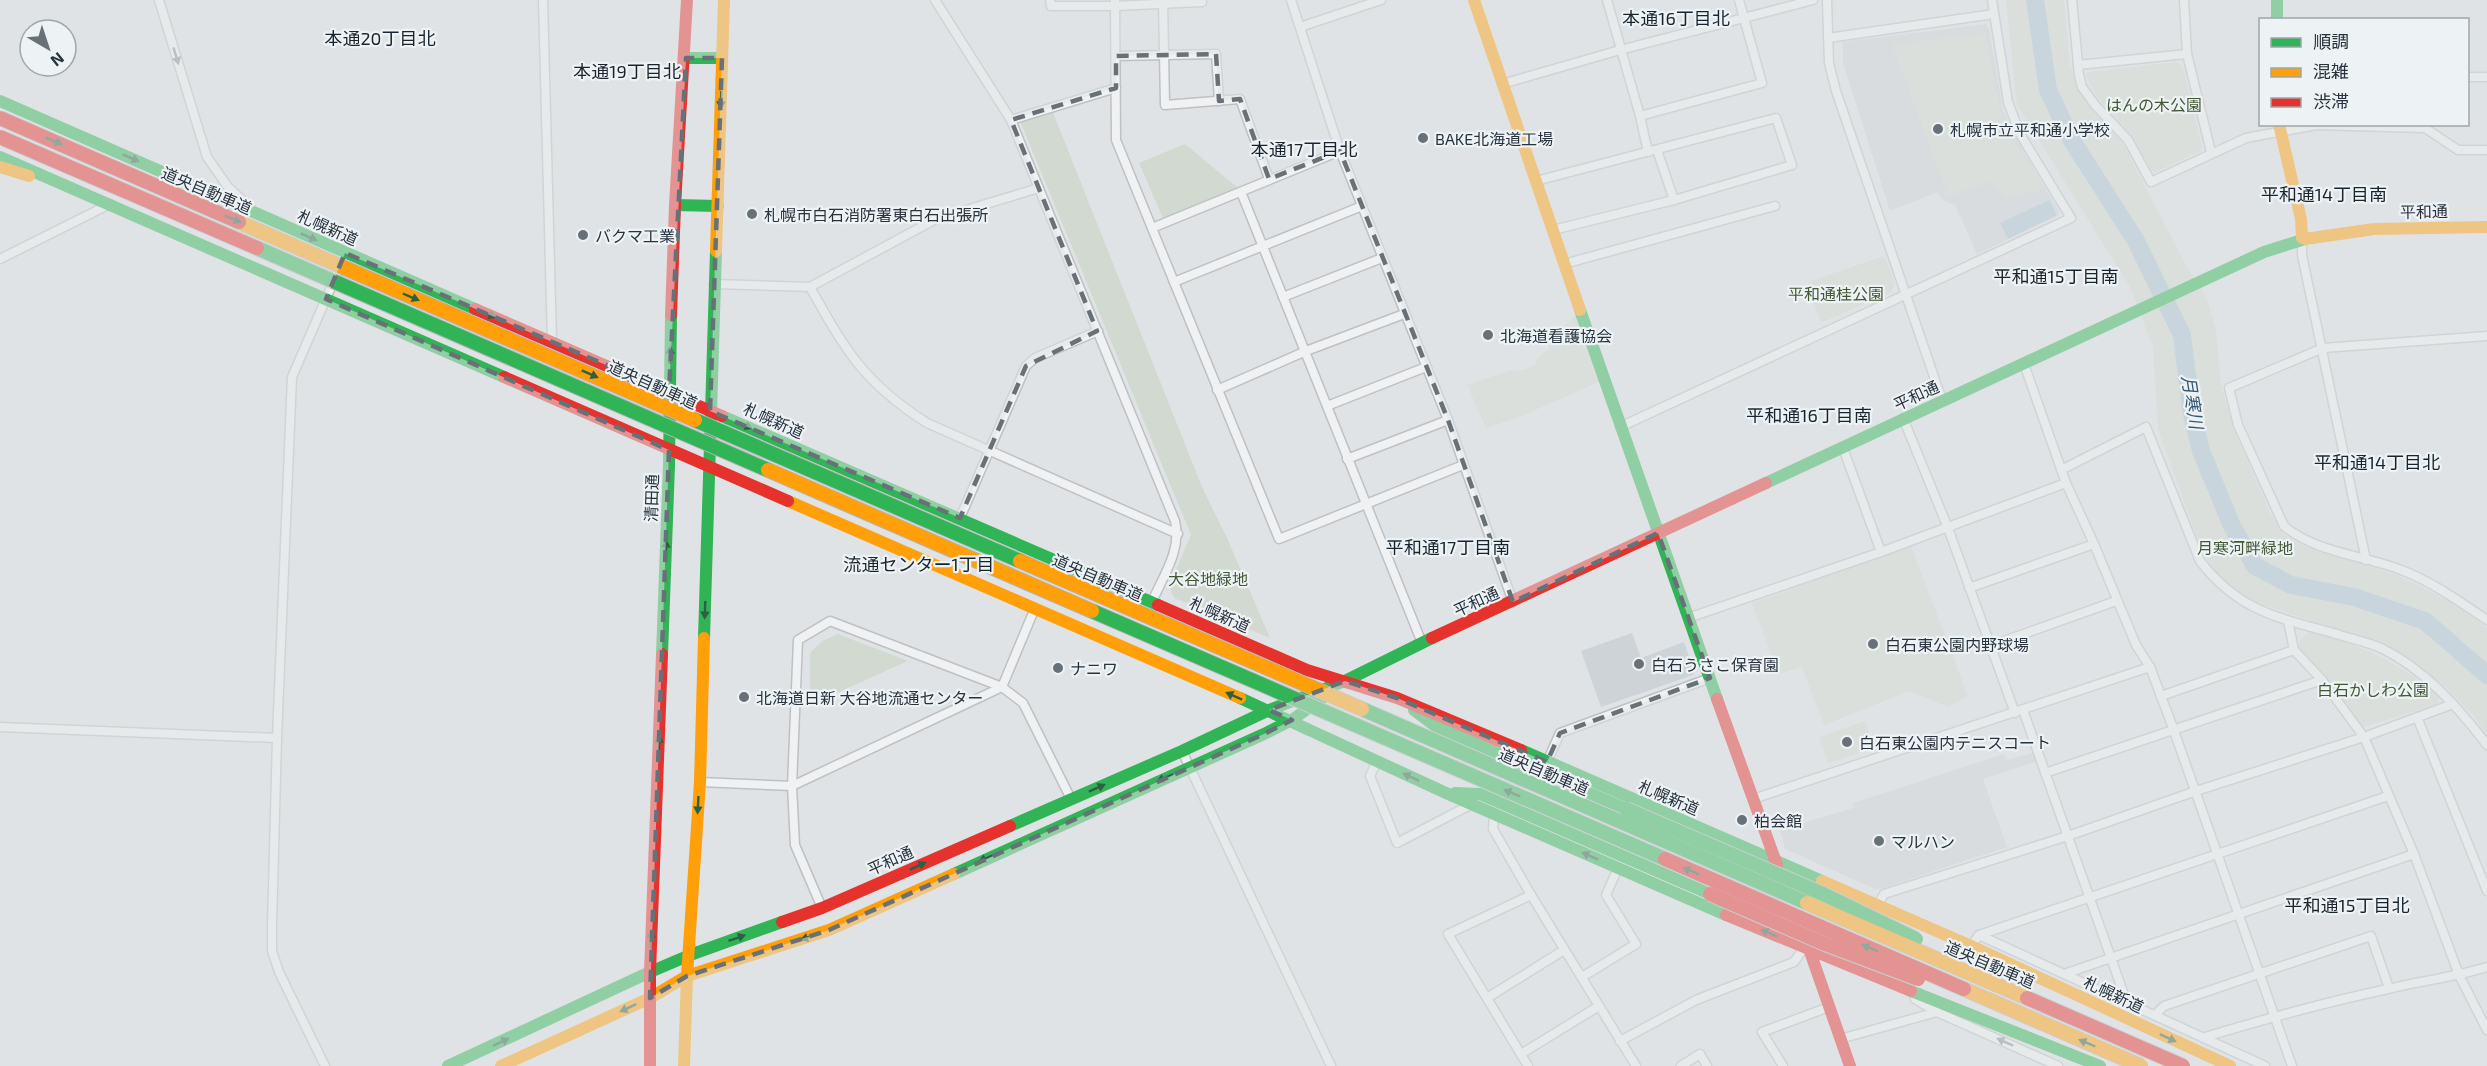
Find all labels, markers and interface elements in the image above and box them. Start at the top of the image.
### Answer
district label: 本通16丁目北 [1622,7,1730,29]
north arrow [18,18,78,78]
legend [2259,18,2469,126]
district label: 本通20丁目北 [325,27,435,49]
text: 順調 [2313,30,2349,52]
one-way arrow [172,47,181,65]
text: N [47,49,68,71]
district label: 本通19丁目北 [573,60,681,82]
text: 混雑 [2313,60,2349,82]
text: 渋滞 [2313,90,2349,112]
one-way arrow [716,91,725,110]
park label: はんの木公園 [2106,95,2202,114]
place label: 札幌市立平和通小学校 [1950,120,2110,139]
marker: 札幌市立平和通小学校 [1931,122,1945,136]
place label: BAKE北海道工場 [1435,129,1553,148]
marker: BAKE北海道工場 [1416,131,1430,145]
one-way arrow [45,137,62,146]
district label: 本通17丁目北 [1251,138,1357,160]
one-way arrow [122,153,139,162]
street label: 道央自動車道 [159,162,255,218]
district label: 平和通14丁目南 [2261,183,2387,205]
street label: 平和通 [2400,201,2448,221]
street label: 札幌新道 [295,205,361,249]
place label: 札幌市白石消防署東白石出張所 [764,205,988,224]
marker: 札幌市白石消防署東白石出張所 [745,207,759,221]
one-way arrow [224,214,242,224]
place label: バクマ工業 [595,226,675,245]
marker: バクマ工業 [576,228,590,242]
one-way arrow [300,232,318,242]
district label: 平和通15丁目南 [1994,265,2118,287]
park label: 平和通桂公園 [1788,284,1884,303]
one-way arrow [403,292,421,302]
one-way arrow [479,310,496,319]
place label: 北海道看護協会 [1500,326,1612,345]
marker: 北海道看護協会 [1481,328,1495,342]
one-way arrow [666,345,675,364]
street label: 道央自動車道 [605,356,701,412]
one-way arrow [582,370,599,379]
water label: 月寒川 [2178,374,2208,432]
street label: 平和通 [1890,376,1942,414]
street label: 札幌新道 [741,398,807,442]
district label: 平和通16丁目南 [1746,404,1872,426]
one-way arrow [735,421,752,430]
district label: 平和通14丁目北 [2314,451,2440,473]
street label: 清田通 [641,474,661,522]
district label: 平和通17丁目南 [1386,536,1510,558]
park label: 月寒河畔緑地 [2197,538,2293,557]
one-way arrow [661,540,670,559]
street label: 道央自動車道 [1050,549,1146,605]
district label: 流通センター1丁目 [843,553,995,575]
park label: 大谷地緑地 [1168,569,1248,588]
street label: 平和通 [1450,582,1502,620]
street label: 札幌新道 [1187,592,1253,636]
one-way arrow [700,601,710,620]
place label: 白石東公園内野球場 [1885,635,2029,654]
marker: 白石東公園内野球場 [1866,637,1880,651]
place label: 白石うさこ保育園 [1651,655,1779,674]
marker: 白石うさこ保育園 [1632,657,1646,671]
place label: ナニワ [1070,659,1118,678]
marker: ナニワ [1051,661,1065,675]
park label: 白石かしわ公園 [2317,680,2429,699]
place label: 北海道日新 大谷地流通センター [756,688,984,707]
marker: 北海道日新 大谷地流通センター [737,690,751,704]
one-way arrow [1225,691,1243,701]
place label: 白石東公園内テニスコート [1859,733,2051,752]
one-way arrow [654,735,663,754]
marker: 白石東公園内テニスコート [1840,735,1854,749]
street label: 道央自動車道 [1496,743,1592,799]
one-way arrow [1403,772,1420,781]
one-way arrow [1156,773,1173,782]
street label: 札幌新道 [1636,776,1702,818]
one-way arrow [1088,783,1106,793]
one-way arrow [1503,789,1520,798]
one-way arrow [694,795,703,814]
place label: 柏会館 [1754,811,1802,830]
marker: 柏会館 [1735,813,1749,827]
place label: マルハン [1891,832,1955,851]
marker: マルハン [1872,834,1886,848]
street label: 平和通 [864,842,916,878]
one-way arrow [1581,851,1598,860]
one-way arrow [979,854,996,863]
one-way arrow [910,861,928,871]
one-way arrow [1681,866,1699,876]
district label: 平和通15丁目北 [2285,894,2409,916]
one-way arrow [1760,928,1778,937]
one-way arrow [647,930,656,949]
one-way arrow [800,932,818,942]
one-way arrow [728,933,746,943]
street label: 道央自動車道 [1942,936,2038,992]
one-way arrow [1860,943,1878,953]
street label: 札幌新道 [2081,972,2147,1016]
one-way arrow [619,1003,637,1013]
one-way arrow [2160,1033,2177,1042]
one-way arrow [492,1036,510,1046]
one-way arrow [1996,1037,2014,1047]
one-way arrow [2077,1038,2095,1048]

